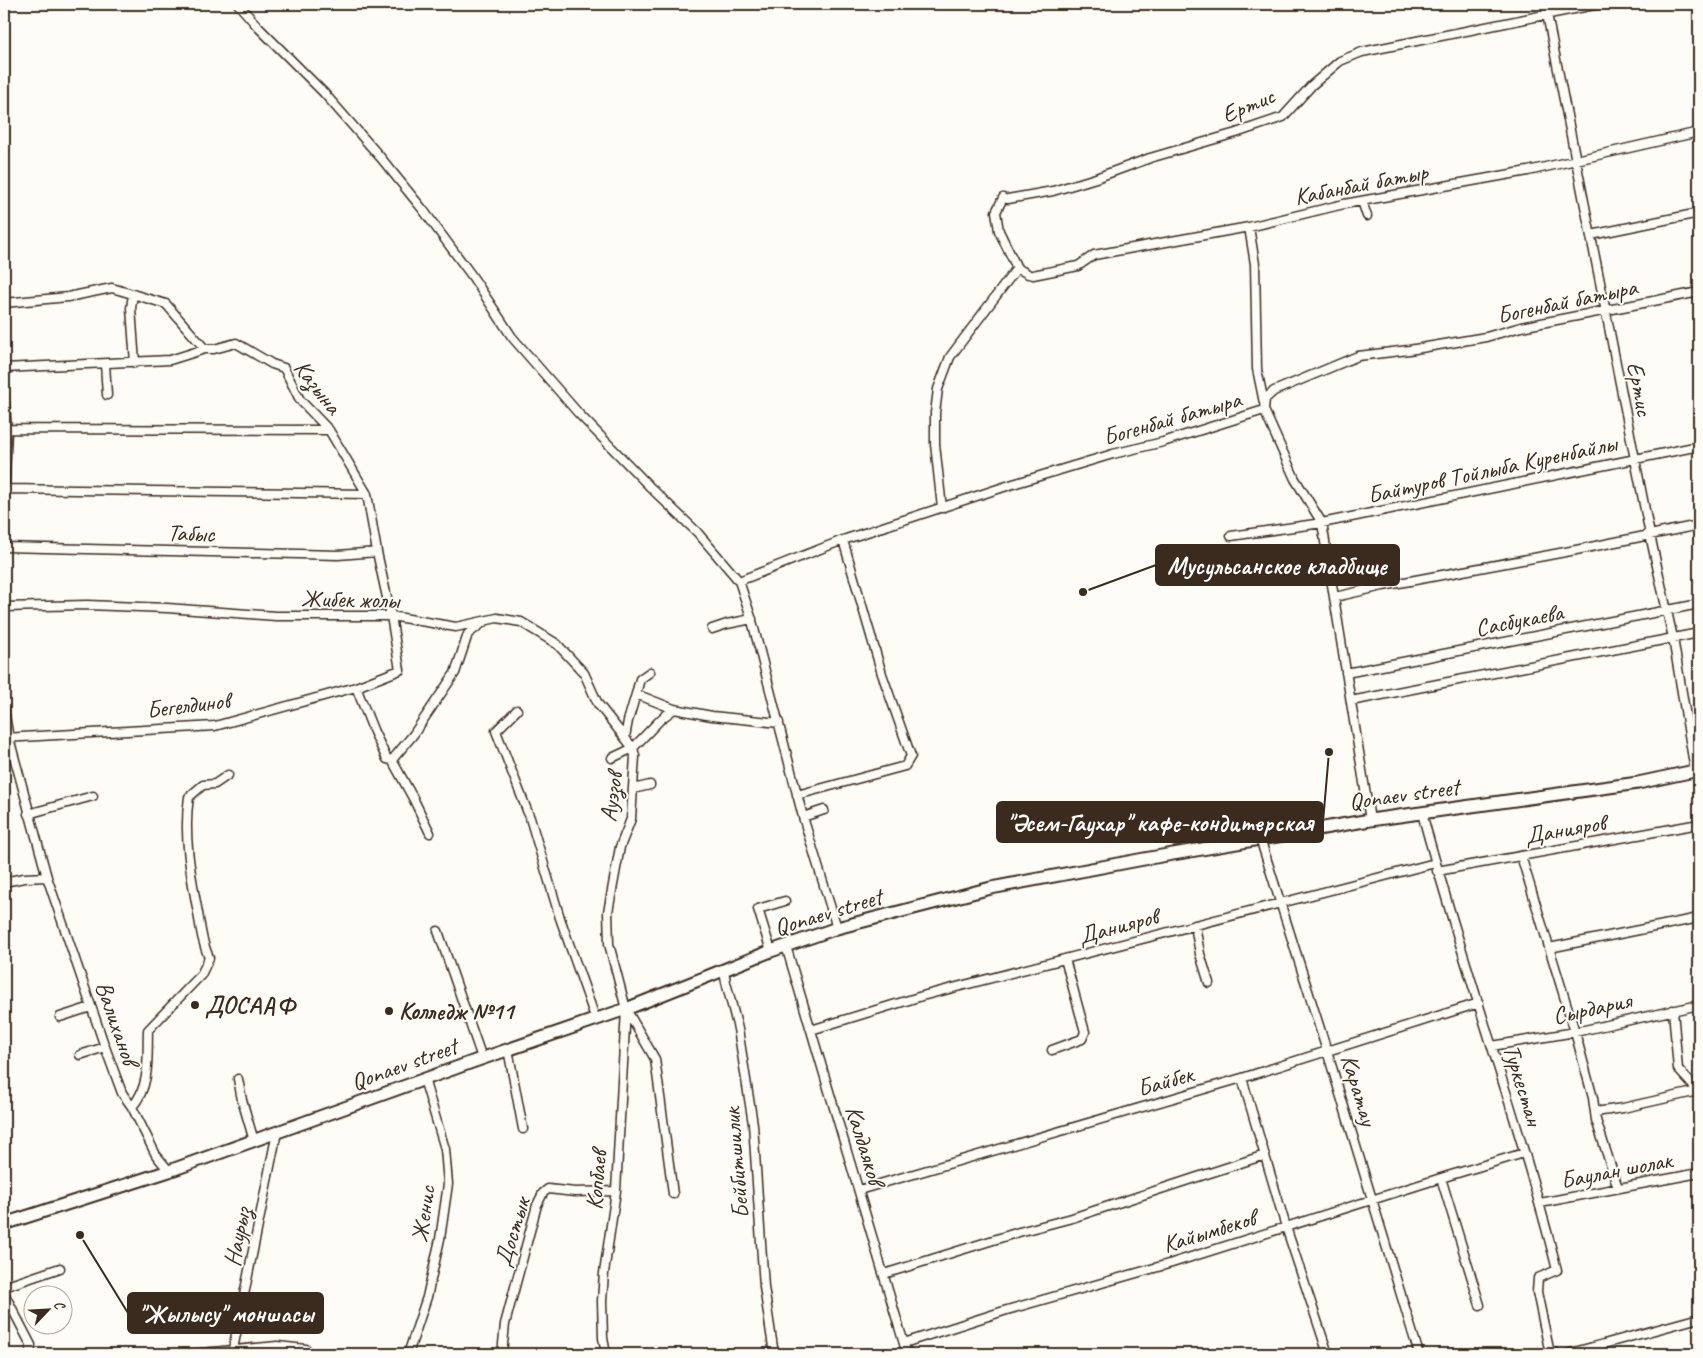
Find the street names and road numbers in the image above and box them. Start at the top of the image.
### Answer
street label: Ертис [1217,80,1280,130]
street label: Кабанбай батыр [1292,156,1431,212]
street label: Богенбай батыра [1494,271,1641,330]
street label: Казына [287,354,350,422]
street label: Ертис [1620,359,1660,420]
street label: Богенбай батыра [1099,384,1246,452]
street label: Байтуров Тойлыба Куренбайлы [1365,427,1622,510]
street label: Табыс [167,517,217,549]
street label: Жибек жолы [301,583,402,615]
street label: Сасбукаева [1473,597,1567,643]
street label: Бегелдинов [145,685,235,725]
street label: Ауэзов [593,766,631,824]
street label: Qonaev street [1347,771,1464,817]
street label: Данияров [1522,806,1612,851]
street label: Qonaev street [771,881,888,943]
street label: Данияров [1075,900,1166,951]
street label: Валиханов [89,977,147,1074]
street label: Сырдария [1550,985,1636,1031]
street label: Qonaev street [347,1030,464,1097]
street label: Туркестан [1496,1041,1550,1131]
street label: Каратау [1334,1051,1385,1131]
street label: Байбек [1134,1058,1199,1103]
street label: Калдаяков [839,1102,893,1193]
street label: Бейбитшилик [716,1104,756,1220]
street label: Баулан шолак [1558,1144,1676,1195]
street label: Копбаев [578,1145,614,1211]
street label: Женис [404,1182,442,1244]
street label: Достык [487,1192,537,1270]
street label: Кайымбеков [1159,1201,1265,1259]
street label: Наурыз [217,1203,259,1269]

